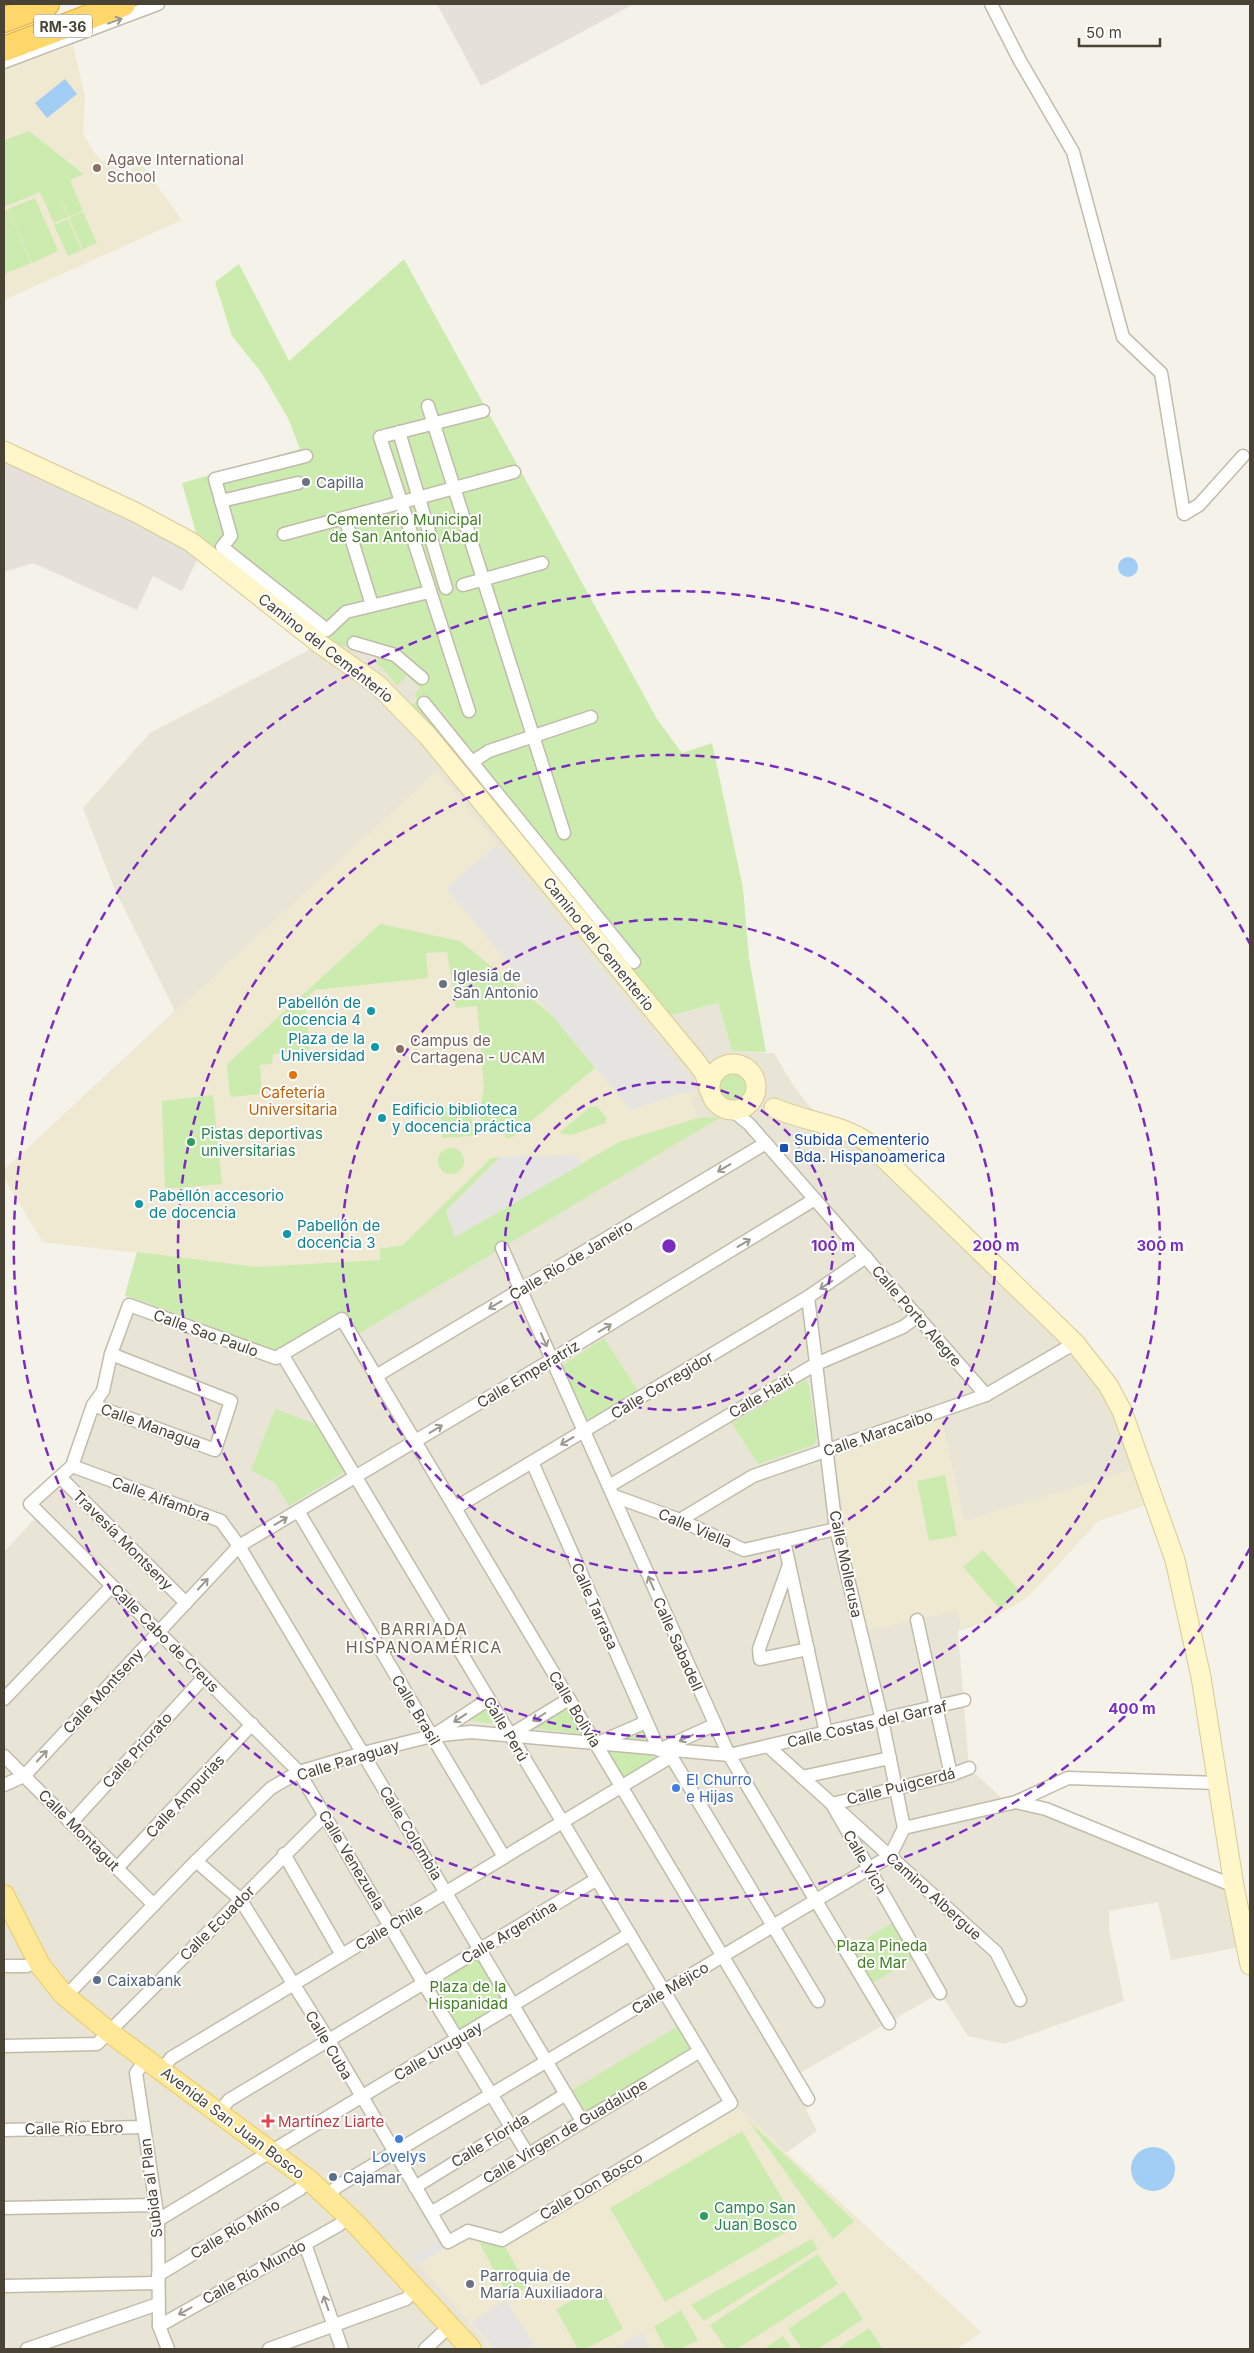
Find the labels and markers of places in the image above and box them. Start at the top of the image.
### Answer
place label: Agave International School [107,150,244,186]
marker: Agave International School [91,162,103,174]
place label: Capilla [316,473,364,492]
marker: Capilla [300,476,312,488]
place label: Iglesia de San Antonio [453,966,539,1002]
marker: Iglesia de San Antonio [437,978,449,990]
place label: Pabellón de docencia 4 [278,993,361,1029]
marker: Pabellón de docencia 4 [365,1005,377,1017]
place label: Plaza de la Universidad [280,1029,365,1065]
place label: Campus de Cartagena - UCAM [410,1031,545,1067]
marker: Plaza de la Universidad [369,1041,381,1053]
marker: Campus de Cartagena - UCAM [394,1043,406,1055]
marker: Cafetería Universitaria [287,1069,299,1081]
place label: Cafetería Universitaria [248,1083,338,1119]
place label: Edificio biblioteca y docencia práctica [392,1100,531,1136]
marker: Edificio biblioteca y docencia práctica [376,1112,388,1124]
place label: Pistas deportivas universitarias [201,1124,323,1160]
place label: Subida Cementerio Bda. Hispanoamerica [794,1130,945,1166]
marker: Pistas deportivas universitarias [185,1136,197,1148]
marker: Subida Cementerio Bda. Hispanoamerica [778,1142,790,1154]
place label: Pabellón accesorio de docencia [149,1186,284,1222]
marker: Pabellón accesorio de docencia [133,1198,145,1210]
place label: Pabellón de docencia 3 [297,1216,380,1252]
marker: Pabellón de docencia 3 [281,1228,293,1240]
centre of rings [660,1237,678,1255]
place label: El Churro e Hijas [686,1770,752,1806]
marker: El Churro e Hijas [670,1782,682,1794]
place label: Caixabank [107,1971,182,1990]
marker: Caixabank [91,1974,103,1986]
place label: Martínez Liarte [278,2112,384,2131]
marker: Martínez Liarte [262,2115,274,2127]
marker: Lovelys [393,2133,405,2145]
place label: Lovelys [372,2147,426,2166]
place label: Cajamar [343,2168,402,2187]
marker: Cajamar [327,2171,339,2183]
place label: Campo San Juan Bosco [714,2198,797,2234]
marker: Campo San Juan Bosco [698,2210,710,2222]
place label: Parroquia de María Auxiliadora [480,2266,603,2302]
marker: Parroquia de María Auxiliadora [464,2278,476,2290]

